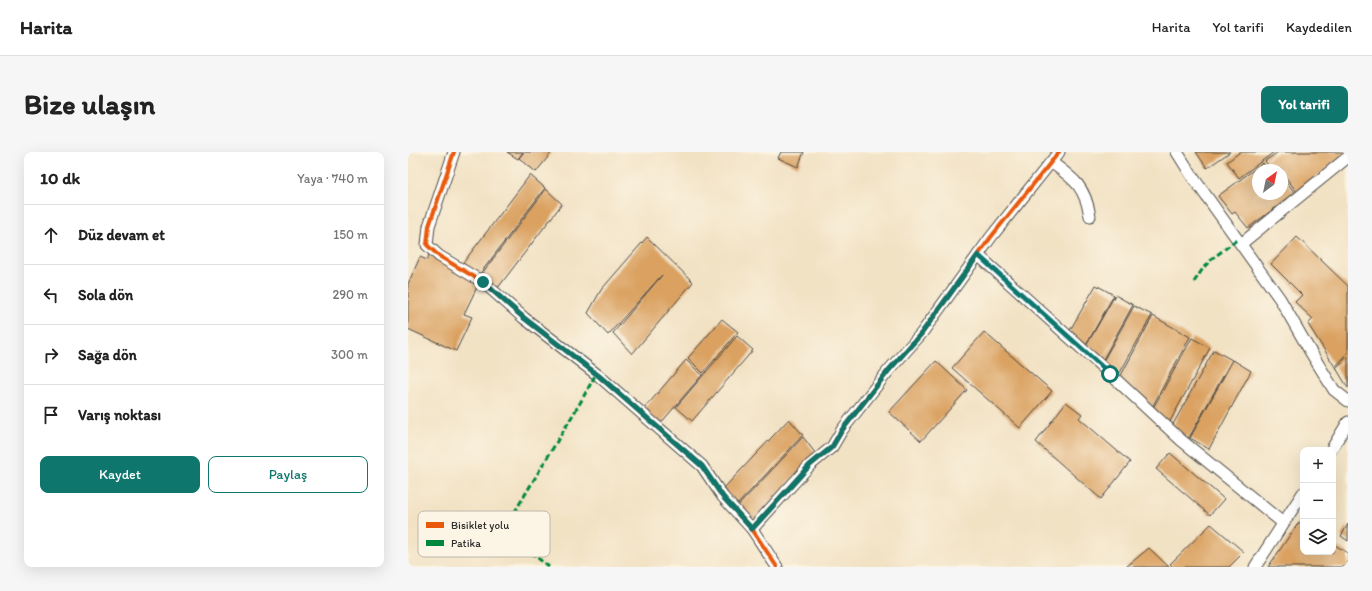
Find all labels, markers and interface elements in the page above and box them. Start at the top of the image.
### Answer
text: Harita [20,16,72,39]
text: Harita [1152,19,1190,36]
text: Yol tarifi [1212,19,1264,36]
text: Kaydedilen [1286,19,1352,36]
button: Yol tarifi [1261,86,1348,123]
text: Bize ulaşın [24,87,155,121]
north arrow [1252,164,1288,200]
text: 10 dk [40,168,80,188]
text: Yaya · 740 m [297,171,368,186]
icon: ahead [40,224,62,246]
text: Düz devam et [78,226,165,244]
text: 150 m [333,227,368,242]
route end [474,273,492,291]
icon: left [40,284,62,306]
text: Sola dön [78,286,133,304]
text: 290 m [332,287,368,302]
icon: right [40,344,62,366]
text: Sağa dön [78,346,137,364]
text: 300 m [331,347,368,362]
route start [1101,365,1119,383]
icon: arrive [40,404,62,426]
text: Varış noktası [78,406,161,424]
map controls [1300,447,1336,555]
button: + [1300,447,1336,483]
button: Kaydet [40,456,200,493]
button: Paylaş [208,456,368,493]
button: − [1300,483,1336,519]
legend [418,511,550,557]
text: Bisiklet yolu [451,519,509,532]
button: layers [1300,519,1336,555]
text: Patika [451,537,481,550]

